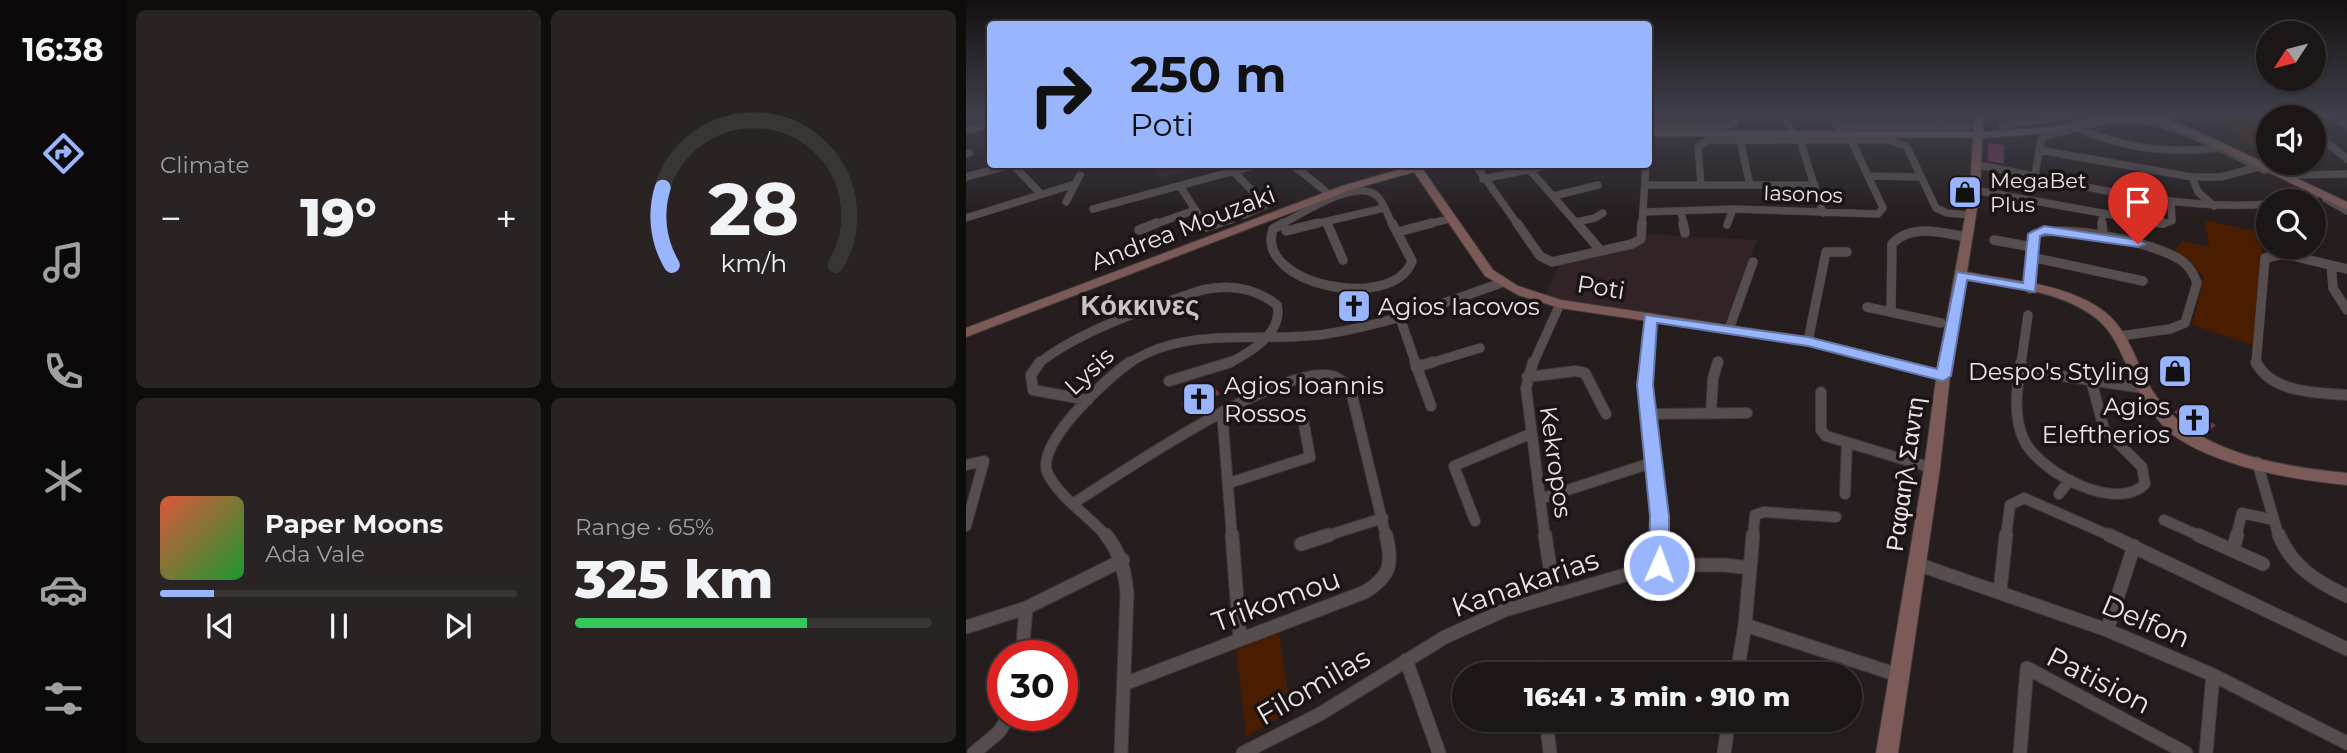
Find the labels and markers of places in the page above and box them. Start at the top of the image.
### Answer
place label: MegaBet Plus [1990,168,2087,217]
pin [2108,172,2168,244]
shop icon: MegaBet Plus [1946,173,1984,211]
church icon: Agios Iacovos [1335,287,1373,325]
place label: Agios Iacovos [1378,292,1540,321]
shop icon: Despo's Styling [2156,352,2194,390]
place label: Despo's Styling [1968,357,2150,386]
place label: Agios Ioannis Rossos [1224,371,1384,428]
church icon: Agios Ioannis Rossos [1180,380,1218,418]
place label: Agios Eleftherios [2042,392,2170,449]
church icon: Agios Eleftherios [2175,401,2213,439]

